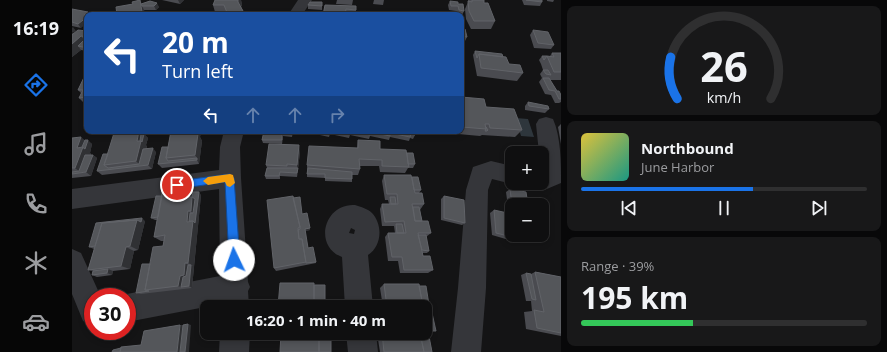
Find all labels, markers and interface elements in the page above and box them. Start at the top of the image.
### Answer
text: 16:19 [13,16,59,40]
text: 20 m [162,23,229,61]
icon: left [96,28,148,80]
text: 26 [700,37,748,93]
text: Turn left [162,59,233,83]
icon: directions [22,71,50,99]
text: km/h [707,87,741,106]
icon: left [200,104,222,126]
icon: ahead [242,104,264,126]
icon: ahead [284,104,306,126]
icon: right [326,104,348,126]
icon: music [22,130,50,158]
text: Northbound [641,138,734,158]
map controls [505,146,549,242]
button: + [505,146,549,190]
text: June Harbor [641,158,714,176]
pin [160,168,194,202]
icon: arrive [166,174,188,196]
icon: phone [22,190,50,218]
icon: previous [618,197,640,219]
icon: pause [713,197,735,219]
icon: next [808,197,830,219]
button: − [505,198,549,242]
position arrow [213,239,255,281]
icon: climate [22,249,50,277]
text: Range · 39% [581,257,654,275]
text: 195 km [581,277,688,318]
speed limit sign: 30 [84,288,136,340]
icon: car [22,308,50,336]
text: 16:20 · 1 min · 40 m [246,310,386,330]

